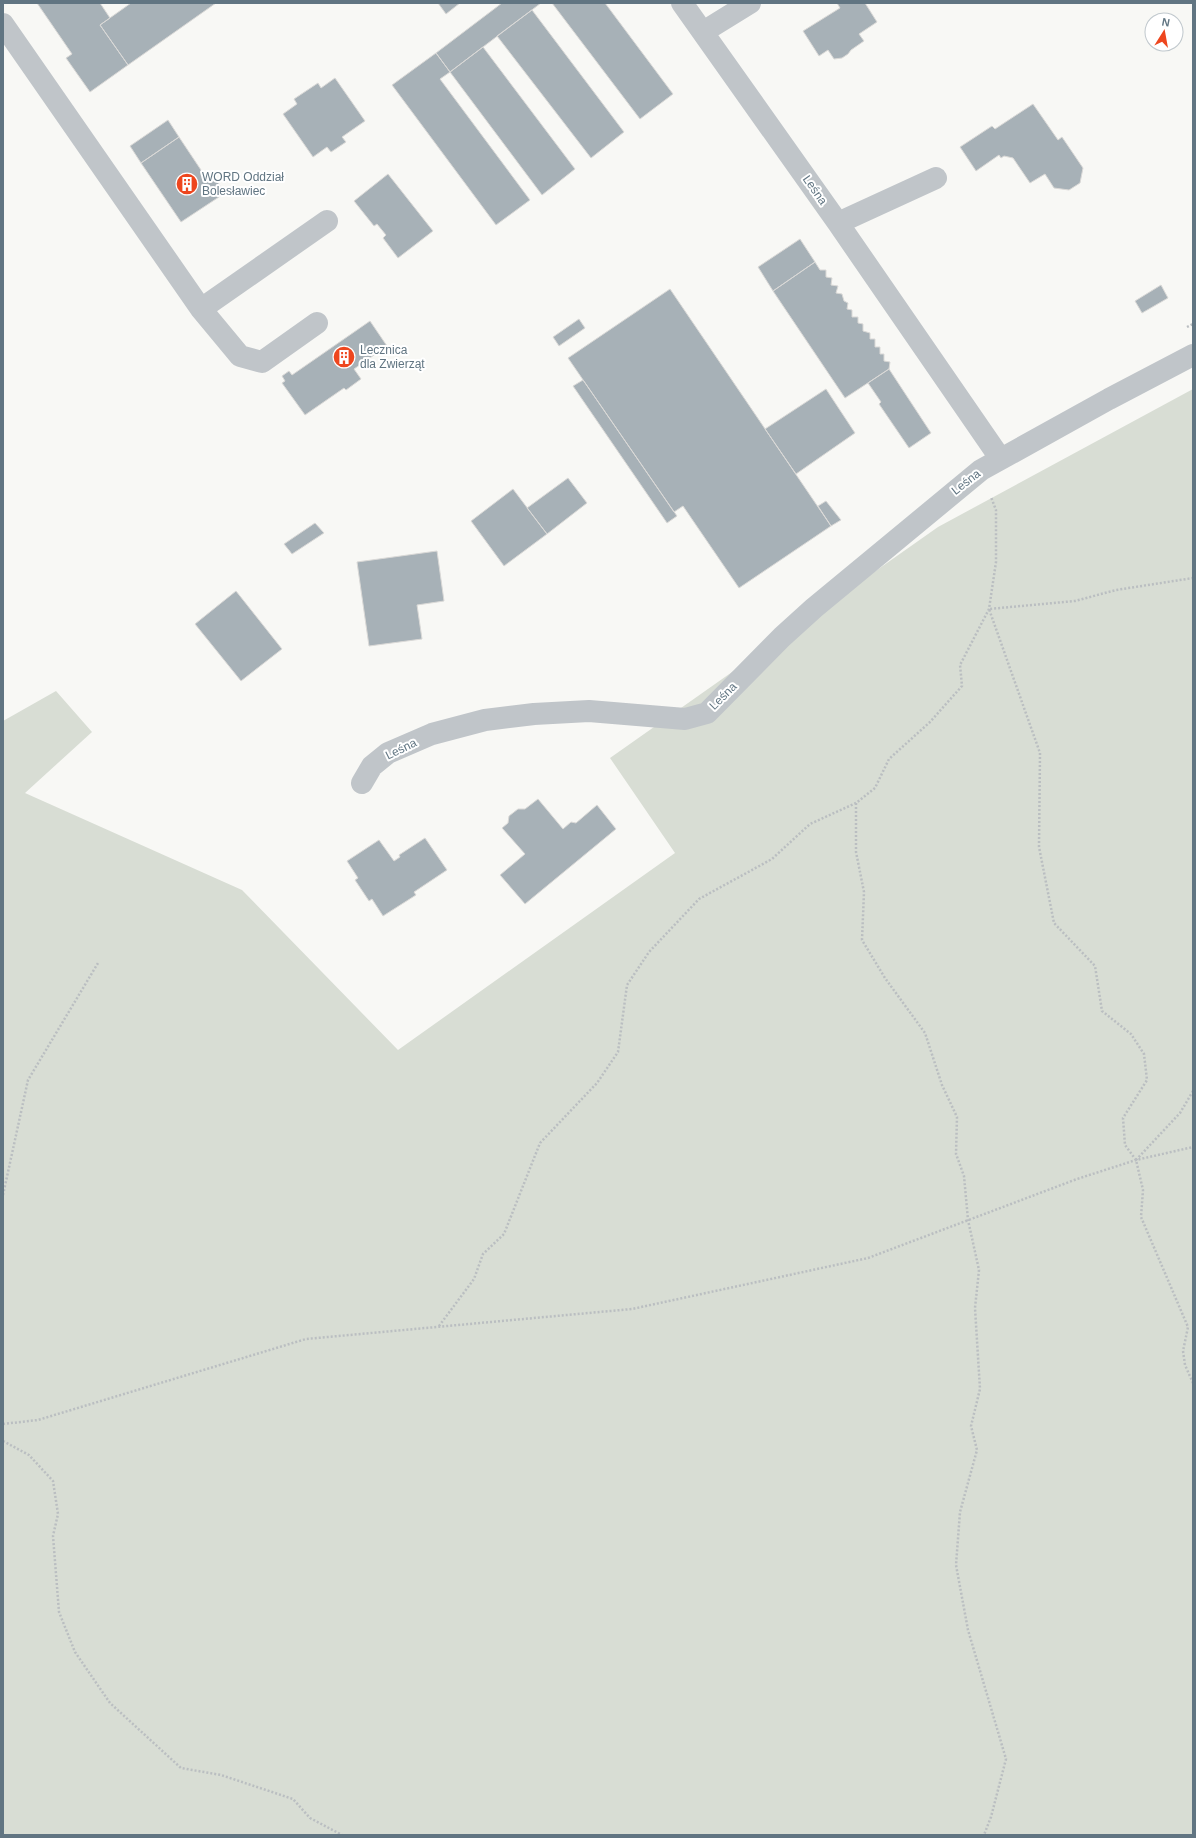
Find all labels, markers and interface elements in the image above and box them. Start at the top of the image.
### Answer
north arrow [1144,12,1184,52]
text: N [1161,16,1171,29]
place label: WORD Oddział Bolesławiec [202,170,284,198]
building icon: WORD Oddział Bolesławiec [174,171,200,197]
street label: Leśna [800,173,830,208]
place label: Lecznica dla Zwierząt [360,343,425,371]
building icon: Lecznica dla Zwierząt [331,344,357,370]
street label: Leśna [949,466,983,498]
street label: Leśna [706,679,740,713]
street label: Leśna [383,735,419,762]

